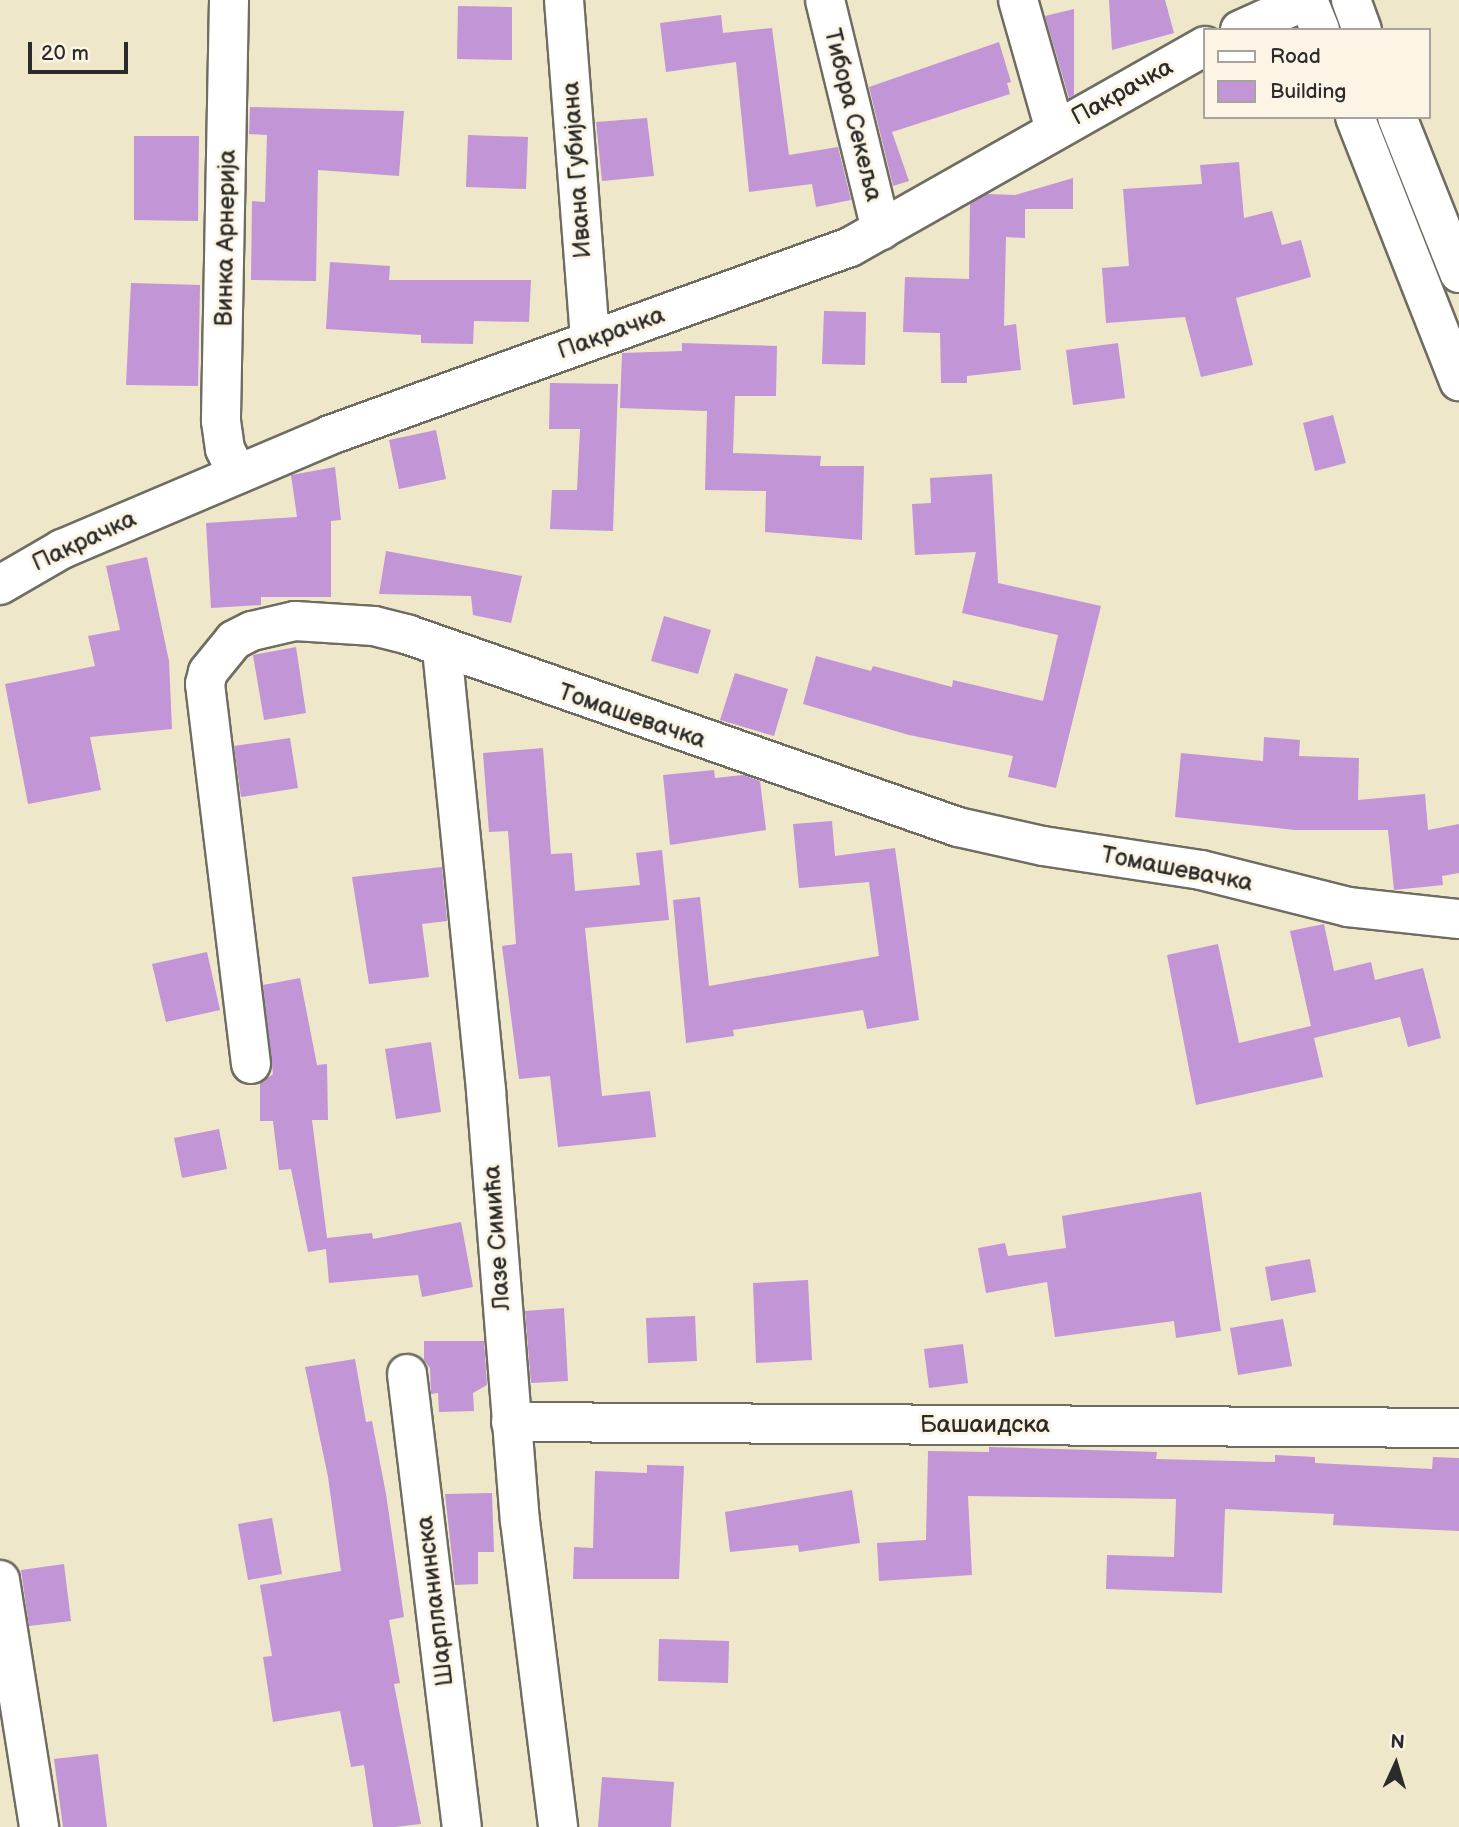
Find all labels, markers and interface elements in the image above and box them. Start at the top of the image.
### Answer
street label: Тибора Секеља [818,26,888,204]
scale bar [32,28,131,72]
legend [1204,28,1431,119]
text: 20 m [41,41,89,66]
text: Road [1270,44,1321,69]
street label: Пакрачка [1066,52,1178,132]
text: Building [1270,79,1346,104]
street label: Ивана Губијана [556,81,598,259]
street label: Винка Арнерија [210,149,242,327]
street label: Пакрачка [554,300,668,366]
street label: Пакрачка [27,504,141,578]
street label: Томашевачка [554,677,710,755]
street label: Томашевачка [1099,840,1255,898]
street label: Лазе Симића [478,1164,516,1312]
street label: Башаидска [920,1411,1050,1439]
street label: Шарпланинска [410,1514,460,1688]
north arrow [1361,1729,1431,1799]
text: N [1390,1731,1405,1755]

